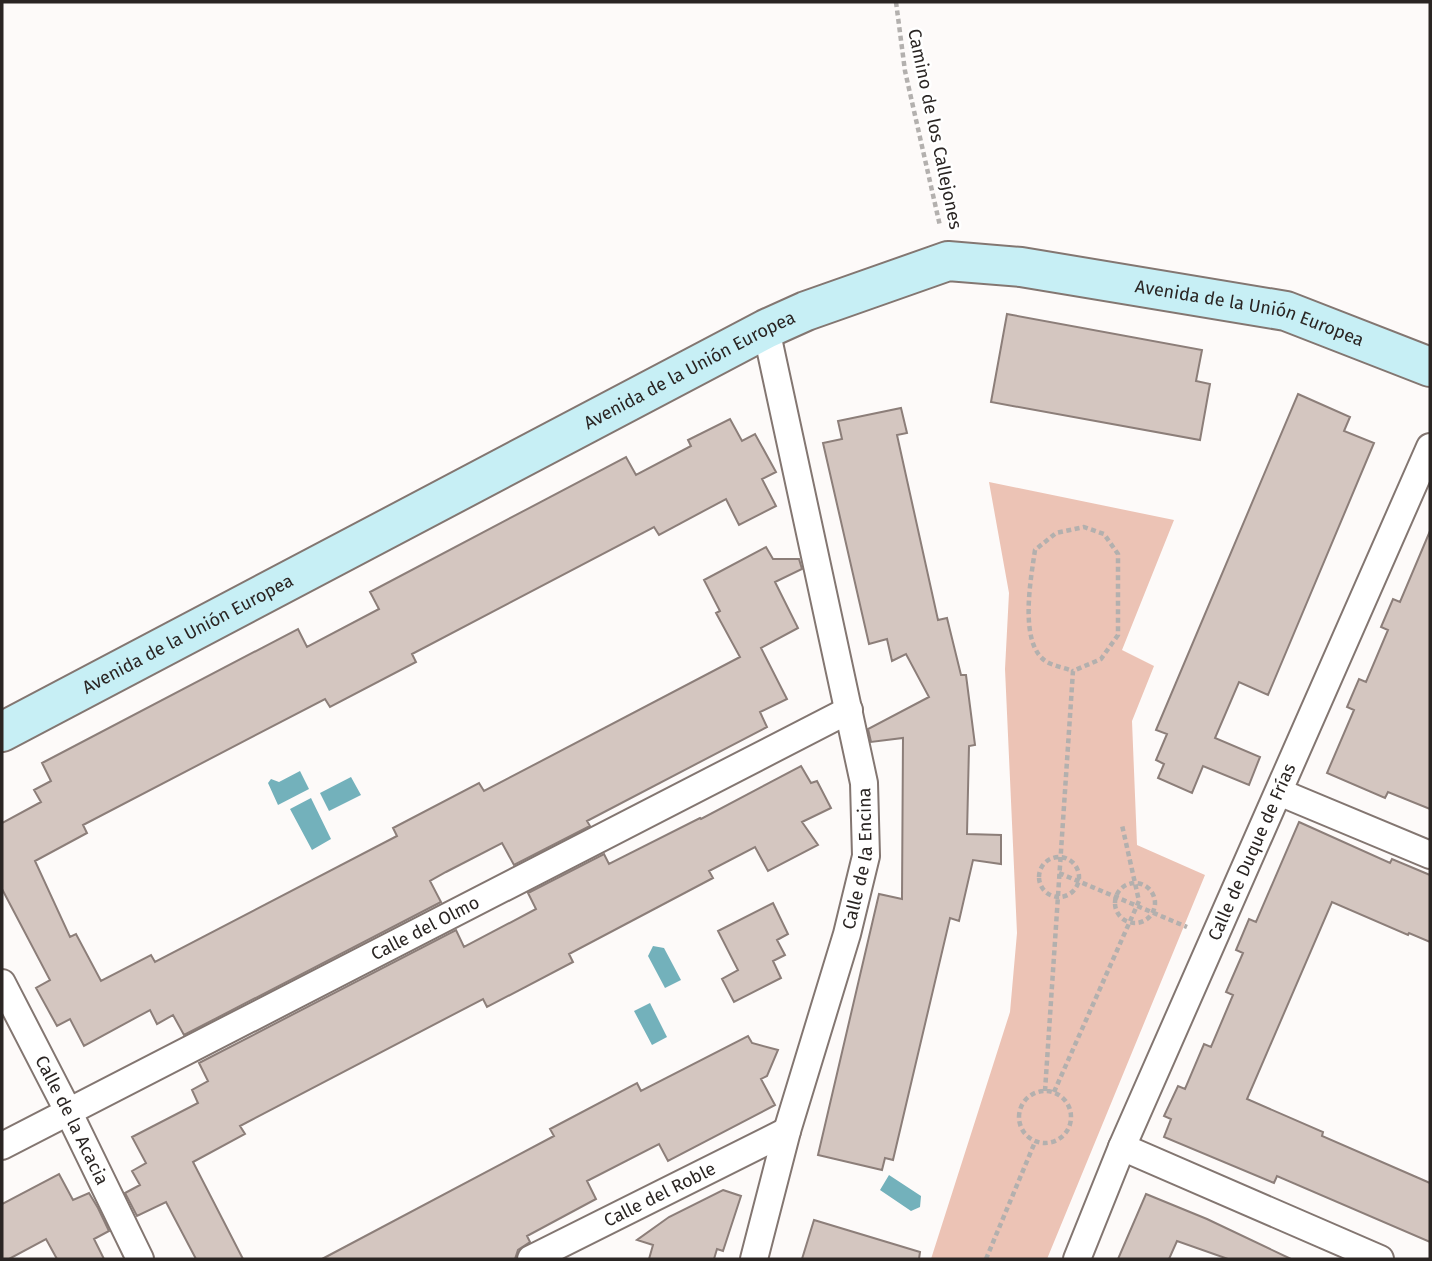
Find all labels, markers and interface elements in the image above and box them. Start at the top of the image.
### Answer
street label: Camino de los Callejones [903,27,967,231]
street label: Avenida de la Unión Europea [1134,275,1367,351]
street label: Avenida de la Unión Europea [580,306,799,434]
street label: Avenida de la Unión Europea [79,569,297,699]
street label: Calle de Duque de Frías [1203,760,1300,944]
street label: Calle de la Encina [837,787,877,932]
street label: Calle del Olmo [367,891,483,965]
street label: Calle de la Acacia [30,1052,113,1189]
street label: Calle del Roble [600,1157,719,1232]

